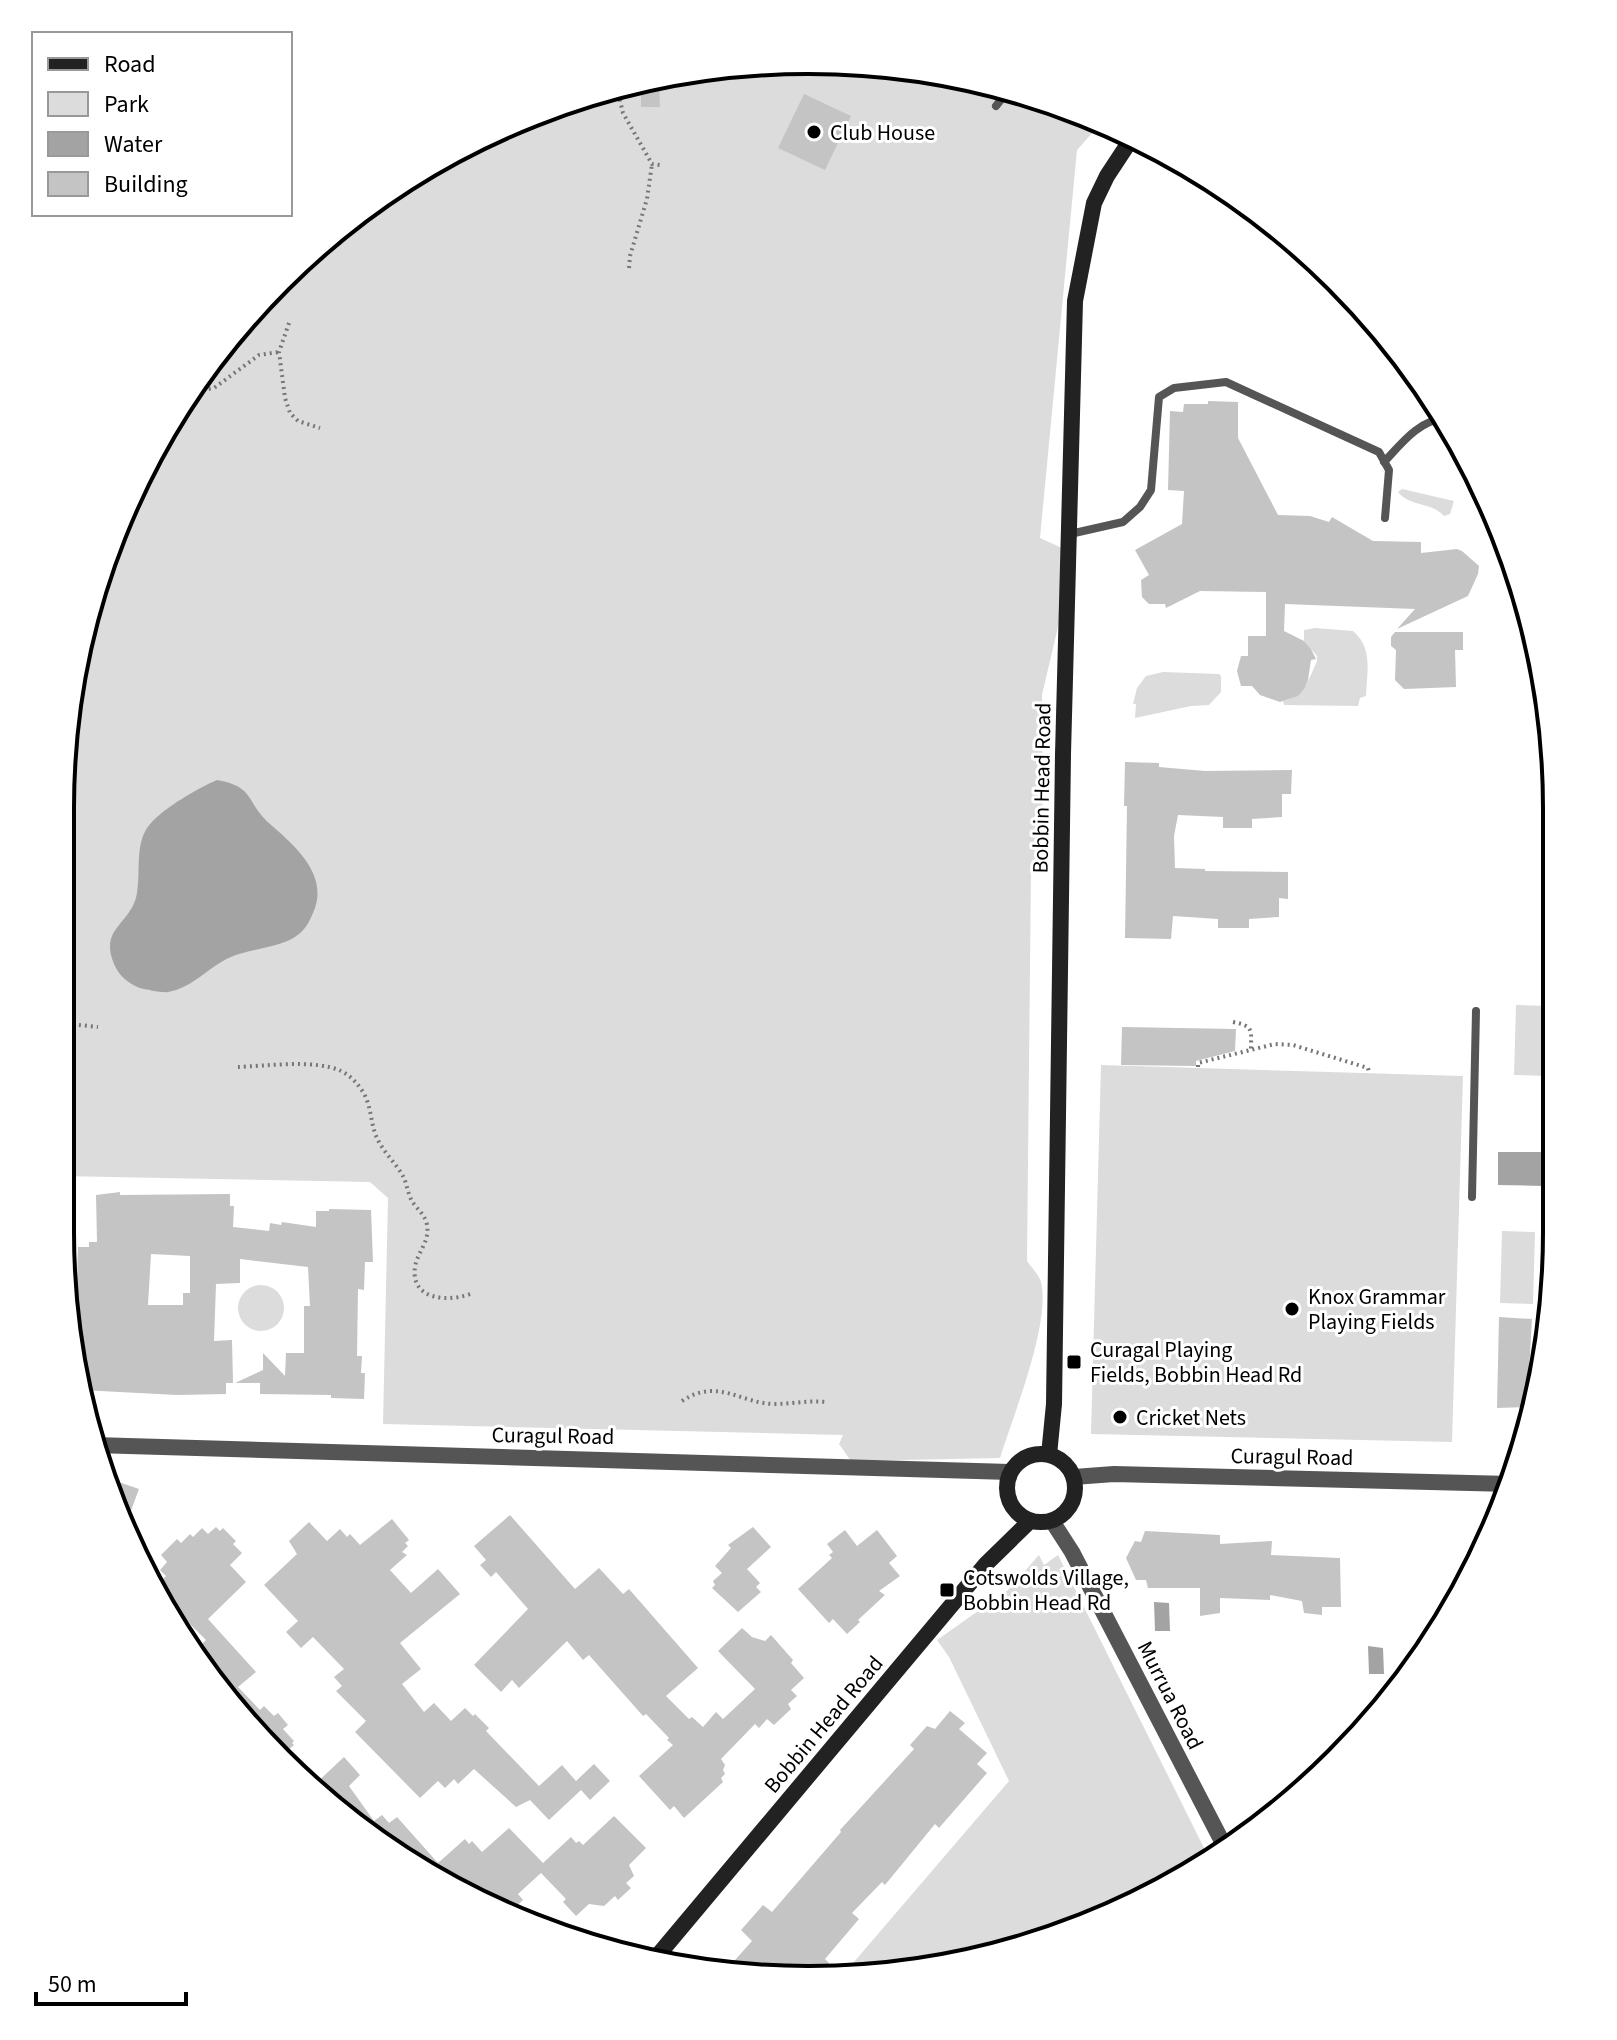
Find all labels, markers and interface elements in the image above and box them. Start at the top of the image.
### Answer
legend [32,32,292,216]
text: Road [104,47,156,82]
text: Park [104,87,149,122]
place label: Club House [830,117,935,149]
marker: Club House [805,123,823,141]
text: Water [104,127,163,162]
text: Building [104,167,188,202]
street label: Bobbin Head Road [1025,702,1059,874]
place label: Knox Grammar Playing Fields [1308,1281,1446,1338]
marker: Knox Grammar Playing Fields [1283,1300,1301,1318]
place label: Curagal Playing Fields, Bobbin Head Rd [1090,1334,1302,1391]
marker: Curagal Playing Fields, Bobbin Head Rd [1065,1353,1083,1371]
place label: Cricket Nets [1136,1402,1246,1434]
marker: Cricket Nets [1111,1408,1129,1426]
street label: Curagul Road [491,1419,615,1453]
street label: Curagul Road [1230,1440,1354,1474]
place label: Cotswolds Village, Bobbin Head Rd [963,1562,1129,1619]
marker: Cotswolds Village, Bobbin Head Rd [938,1581,956,1599]
street label: Murrua Road [1129,1636,1211,1755]
street label: Bobbin Head Road [757,1649,891,1800]
scale bar [36,1956,186,2006]
text: 50 m [48,1967,97,2002]

